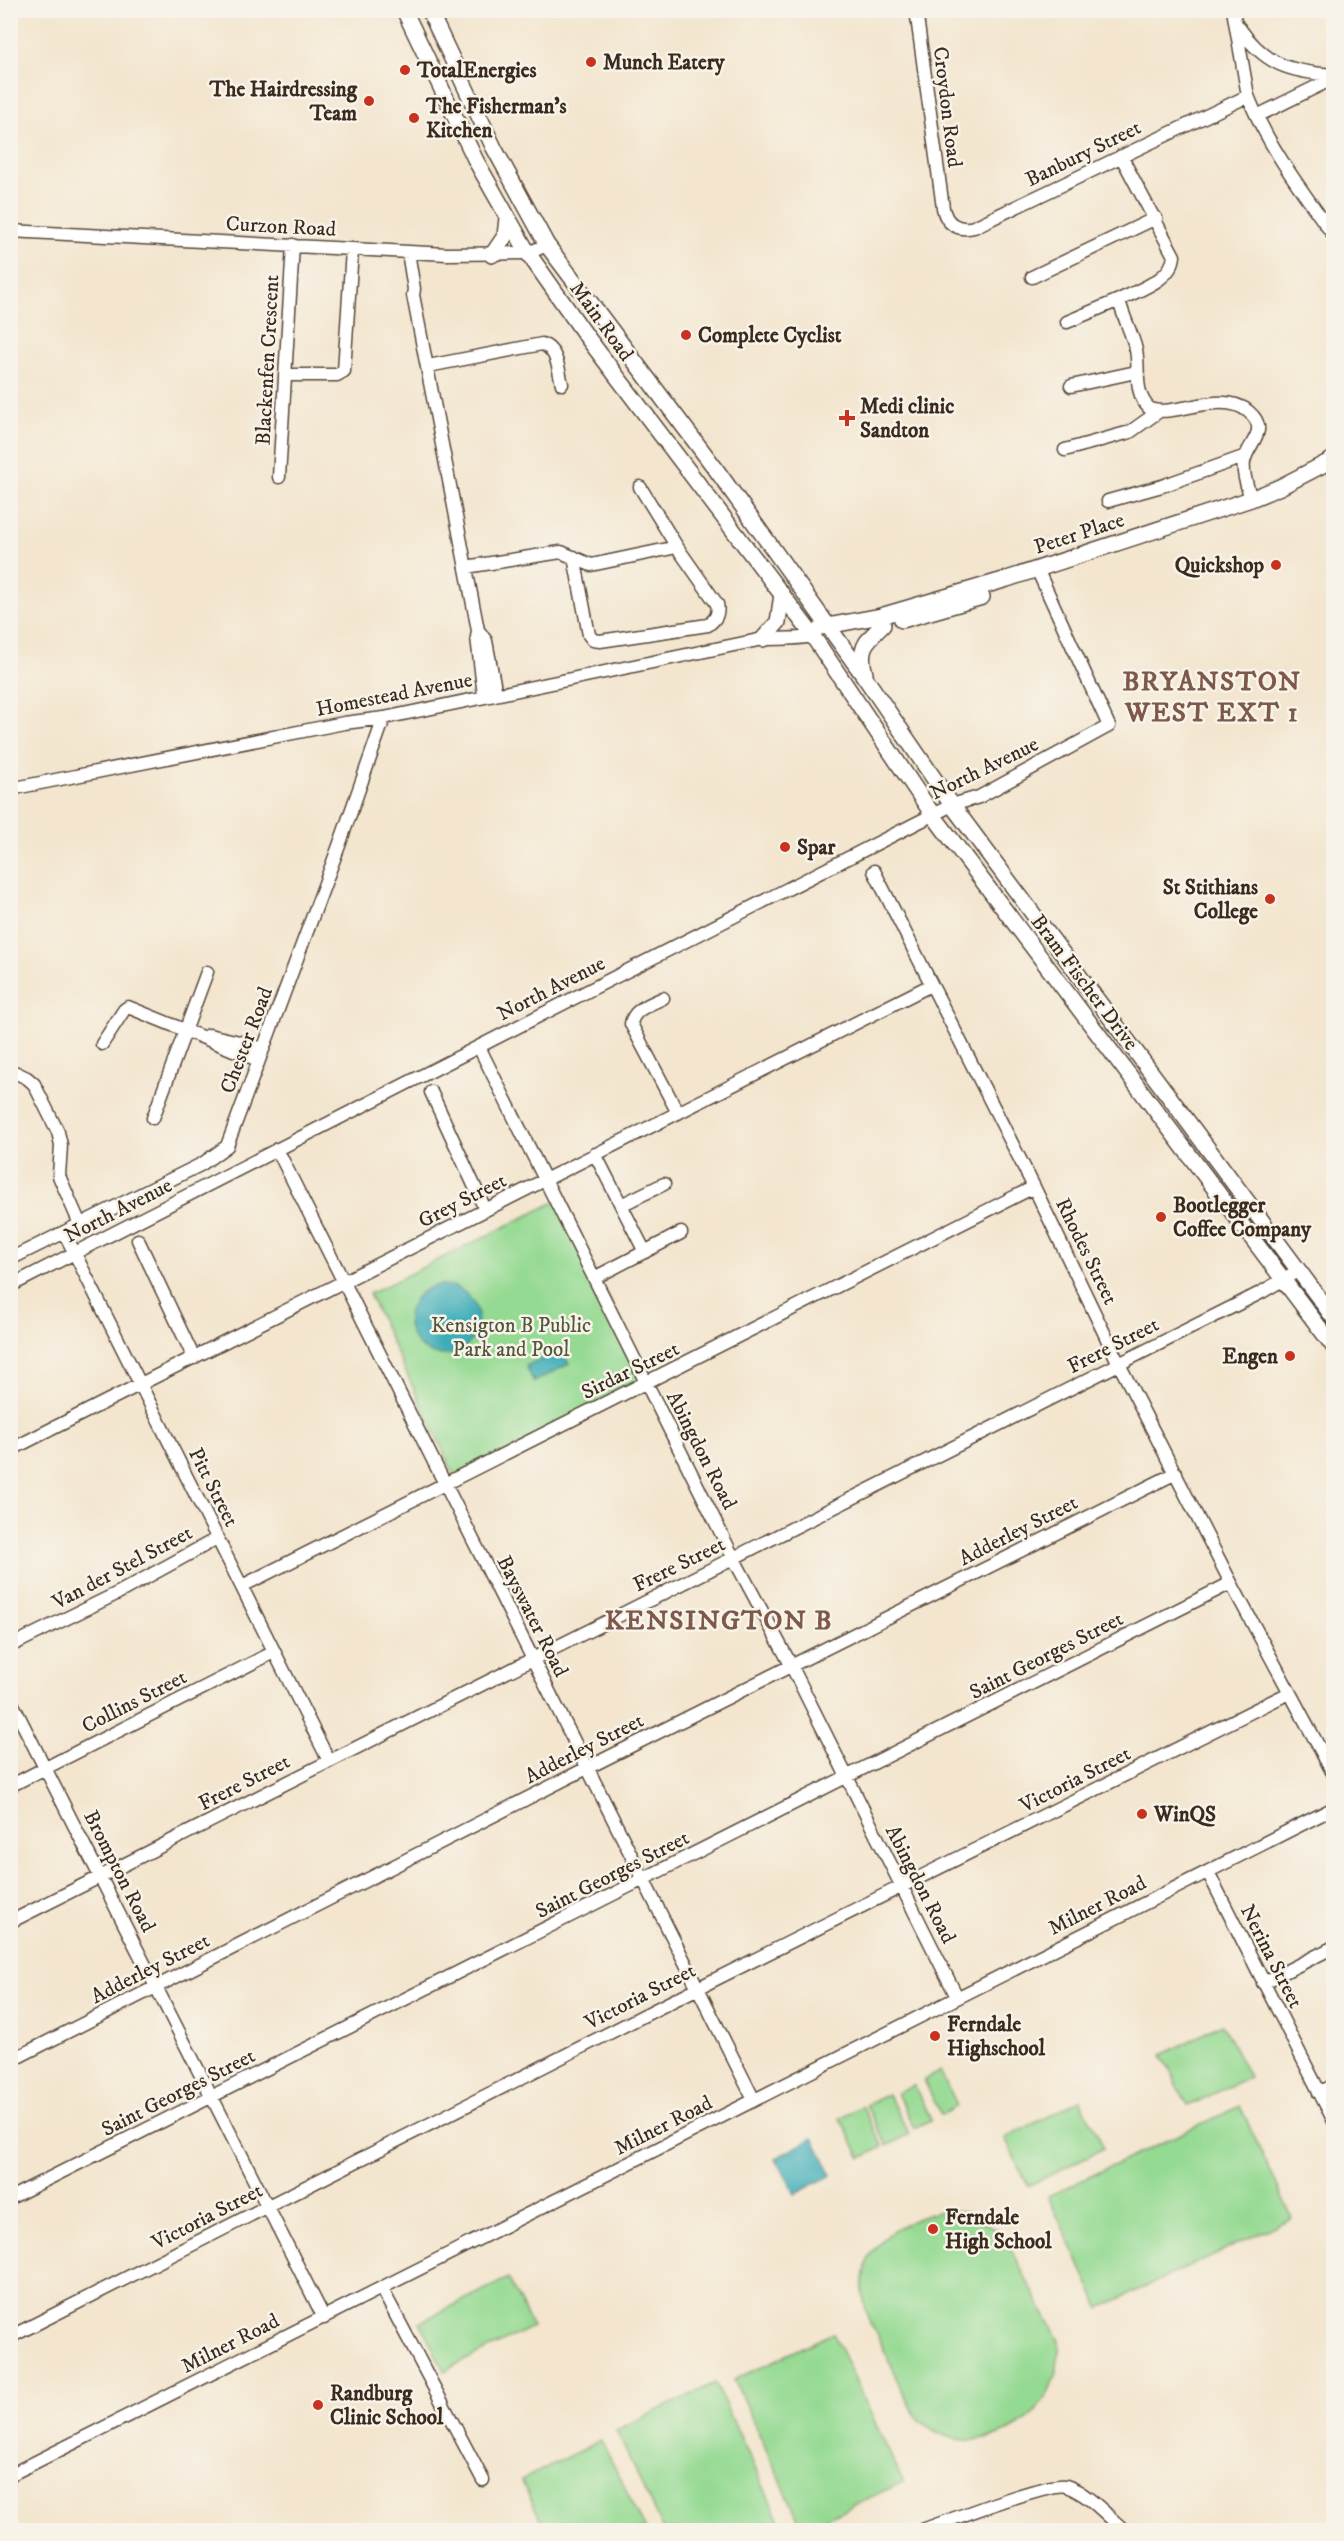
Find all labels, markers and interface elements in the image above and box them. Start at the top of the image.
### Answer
street label: Croydon Road [927,45,967,169]
place label: Munch Eatery [603,50,726,76]
marker: Munch Eatery [584,55,598,69]
place label: TotalEnergies [416,58,536,84]
marker: TotalEnergies [398,63,412,77]
place label: The Hairdressing Team [209,77,358,127]
marker: The Hairdressing Team [362,94,376,108]
place label: The Fisherman's Kitchen [425,94,566,144]
marker: The Fisherman's Kitchen [407,111,421,125]
street label: Banbury Street [1022,115,1146,193]
street label: Curzon Road [225,211,337,243]
street label: Blackenfen Crescent [251,274,285,446]
street label: Main Road [563,277,639,367]
place label: Complete Cyclist [698,323,842,349]
marker: Complete Cyclist [679,328,693,342]
place label: Medi clinic Sandton [860,394,954,444]
marker: Medi clinic Sandton [838,409,856,427]
street label: Peter Place [1031,507,1128,561]
place label: Quickshop [1175,553,1264,579]
marker: Quickshop [1269,558,1283,572]
district label: BRYANSTON WEST EXT 1 [1122,665,1302,730]
street label: Homestead Avenue [314,667,475,723]
street label: North Avenue [926,731,1043,806]
place label: Spar [797,835,836,861]
marker: Spar [778,840,792,854]
place label: St Stithians College [1163,875,1258,925]
marker: St Stithians College [1263,892,1277,906]
street label: Bram Fischer Drive [1025,910,1144,1056]
street label: North Avenue [493,950,610,1027]
street label: Chester Road [215,983,279,1097]
street label: Grey Street [414,1168,511,1234]
street label: North Avenue [60,1172,177,1249]
place label: Bootlegger Coffee Company [1173,1193,1312,1243]
street label: Rhodes Street [1049,1194,1123,1309]
marker: Bootlegger Coffee Company [1154,1210,1168,1224]
street label: Frere Street [1063,1312,1164,1380]
park label: Kensigton B Public Park and Pool [431,1313,591,1363]
street label: Sirdar Street [577,1336,684,1406]
place label: Engen [1222,1344,1279,1370]
marker: Engen [1283,1349,1297,1363]
street label: Abingdon Road [660,1387,742,1514]
street label: Pitt Street [182,1444,244,1532]
street label: Adderley Street [955,1490,1082,1572]
street label: Van der Stel Street [47,1520,197,1616]
street label: Frere Street [629,1531,730,1598]
street label: Bayswater Road [490,1551,574,1682]
district label: KENSINGTON B [605,1604,833,1638]
street label: Saint Georges Street [965,1606,1128,1706]
street label: Collins Street [78,1664,192,1739]
street label: Adderley Street [521,1708,648,1790]
street label: Victoria Street [1015,1741,1135,1819]
street label: Frere Street [194,1749,295,1817]
place label: WinQS [1153,1802,1216,1828]
street label: Brompton Road [77,1806,161,1937]
marker: WinQS [1135,1807,1149,1821]
street label: Abingdon Road [879,1821,961,1948]
street label: Saint Georges Street [531,1825,694,1925]
street label: Milner Road [1044,1870,1151,1942]
street label: Nerina Street [1234,1900,1308,2013]
street label: Adderley Street [87,1928,214,2010]
street label: Victoria Street [580,1958,700,2036]
place label: Ferndale Highschool [947,2012,1046,2062]
marker: Ferndale Highschool [928,2029,942,2043]
street label: Saint Georges Street [97,2043,260,2143]
street label: Milner Road [610,2090,717,2162]
street label: Victoria Street [147,2178,267,2256]
place label: Ferndale High School [945,2205,1052,2255]
marker: Ferndale High School [926,2222,940,2236]
street label: Milner Road [177,2308,284,2380]
place label: Randburg Clinic School [330,2381,444,2431]
marker: Randburg Clinic School [311,2398,325,2412]

